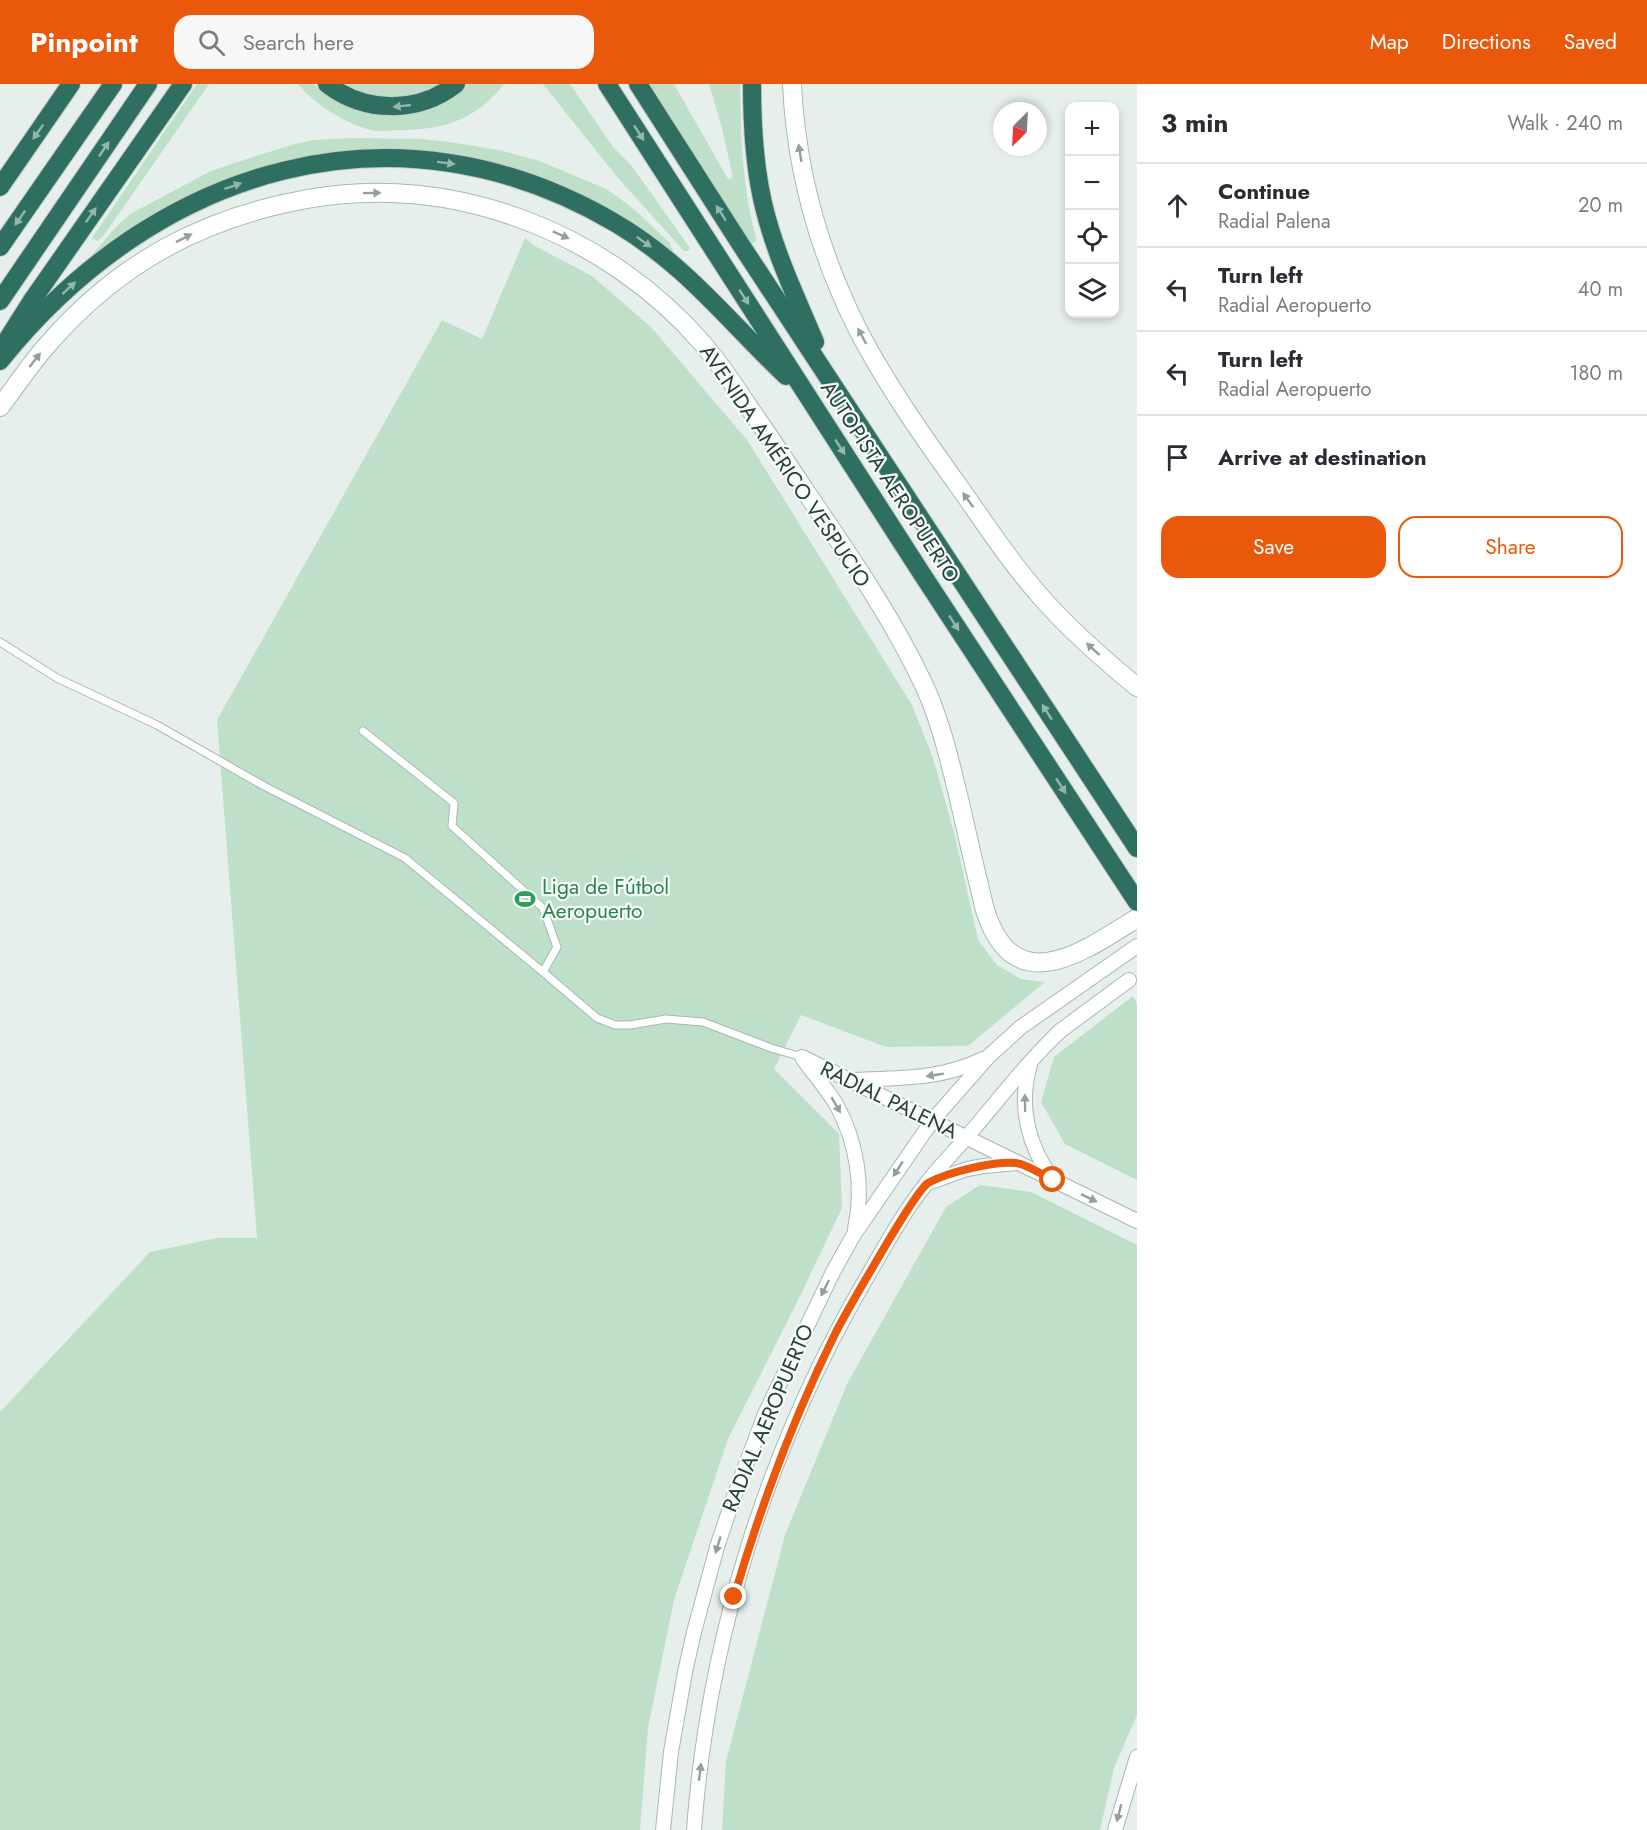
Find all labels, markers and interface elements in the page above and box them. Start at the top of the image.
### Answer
search box [174,15,594,69]
text: Pinpoint [30,22,138,63]
icon: search [195,26,228,59]
text: Search here [243,26,354,58]
text: Map [1370,27,1409,57]
text: Directions [1442,27,1531,57]
text: Saved [1564,27,1617,57]
one-way arrow [393,101,412,111]
north arrow [993,102,1047,156]
map controls [1065,102,1119,318]
button: + [1065,102,1119,156]
text: 3 min [1161,104,1228,142]
text: Walk · 240 m [1508,109,1623,138]
one-way arrow [32,124,44,140]
one-way arrow [633,125,644,141]
one-way arrow [98,141,110,157]
one-way arrow [795,143,804,162]
button: − [1065,156,1119,210]
one-way arrow [437,158,456,167]
text: Continue [1218,175,1310,207]
one-way arrow [224,180,242,190]
one-way arrow [363,188,382,198]
icon: ahead [1161,189,1194,222]
text: 20 m [1578,191,1623,220]
one-way arrow [715,205,726,221]
text: Radial Palena [1218,207,1331,236]
one-way arrow [85,208,97,224]
one-way arrow [14,210,26,226]
button: locate [1065,210,1119,264]
one-way arrow [552,230,569,239]
one-way arrow [176,233,193,243]
one-way arrow [636,236,652,248]
text: Turn left [1218,259,1303,291]
button: layers [1065,264,1119,318]
icon: left [1161,273,1194,306]
text: 40 m [1578,275,1623,304]
one-way arrow [62,282,76,296]
one-way arrow [739,289,750,306]
text: Radial Aeropuerto [1218,291,1371,320]
one-way arrow [857,328,867,345]
street label: AVENIDA AMÉRICO VESPUCIO [692,339,878,593]
text: Turn left [1218,343,1303,375]
one-way arrow [28,353,40,368]
icon: left [1161,357,1194,390]
text: 180 m [1569,359,1623,388]
street label: AUTOPISTA AEROPUERTO [813,375,967,589]
text: Radial Aeropuerto [1218,375,1371,404]
one-way arrow [834,438,846,454]
icon: arrive [1161,441,1194,474]
text: Arrive at destination [1218,441,1427,473]
one-way arrow [962,492,974,508]
button: Save [1161,516,1386,578]
button: Share [1398,516,1623,578]
one-way arrow [949,615,960,632]
one-way arrow [1085,642,1100,656]
one-way arrow [1041,704,1053,720]
one-way arrow [1055,778,1067,794]
place label: Liga de Fútbol Aeropuerto [542,872,669,926]
sports icon: Liga de Fútbol Aeropuerto [513,887,537,911]
street label: RADIAL PALENA [815,1054,963,1146]
one-way arrow [925,1071,944,1080]
one-way arrow [1020,1094,1030,1113]
one-way arrow [831,1097,841,1114]
one-way arrow [893,1160,904,1177]
route start [1039,1166,1065,1192]
one-way arrow [1080,1192,1098,1202]
one-way arrow [820,1279,830,1296]
street label: RADIAL AEROPUERTO [715,1319,821,1517]
one-way arrow [713,1536,722,1554]
route end [720,1583,746,1609]
one-way arrow [695,1762,705,1781]
one-way arrow [1114,1804,1124,1823]

